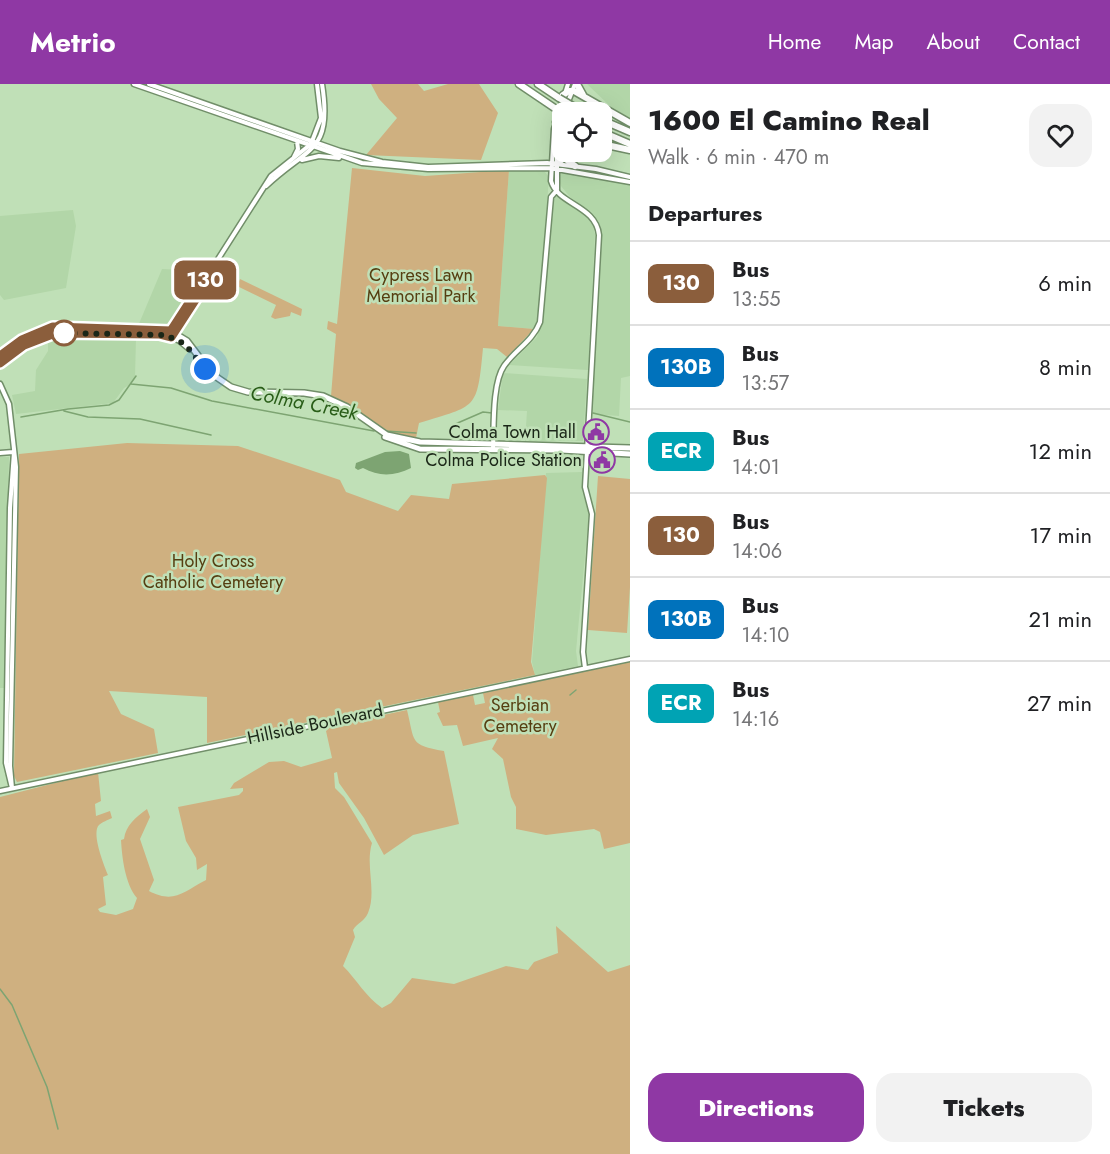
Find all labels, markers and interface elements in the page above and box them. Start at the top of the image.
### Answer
text: Metrio [30,22,116,63]
text: Home [768,27,821,57]
text: Map [854,27,894,57]
text: About [927,27,980,57]
text: Contact [1013,27,1080,57]
text: 1600 El Camino Real [648,100,930,141]
map controls [552,102,612,162]
button: locate [552,102,612,162]
button: heart [1029,104,1092,167]
text: Walk · 6 min · 470 m [648,143,829,172]
text: Departures [648,197,762,229]
text: Bus [732,253,769,285]
line badge: 130 [170,260,240,300]
park label: Cypress Lawn Memorial Park [367,262,475,309]
text: 130 [186,265,224,295]
text: 6 min [1038,267,1092,299]
text: 130 [662,268,700,298]
text: 13:55 [732,285,780,314]
unlabelled marker [51,320,77,346]
text: Bus [742,337,779,369]
text: 8 min [1039,351,1092,383]
text: 130B [660,352,712,382]
your location [190,354,220,384]
text: 13:57 [742,369,789,398]
water label: Colma Creek [248,378,362,428]
public building icon: Colma Town Hall [581,417,611,447]
place label: Colma Town Hall [449,419,576,445]
text: Bus [732,421,769,453]
text: 12 min [1029,435,1092,467]
text: ECR [661,436,701,466]
public building icon: Colma Police Station [587,445,617,475]
place label: Colma Police Station [425,447,582,473]
text: 14:01 [732,453,780,482]
text: Bus [732,505,769,537]
text: 17 min [1030,519,1092,551]
text: 130 [662,520,700,550]
text: 14:06 [732,537,782,566]
park label: Holy Cross Catholic Cemetery [143,548,283,595]
text: Bus [742,589,779,621]
text: 21 min [1029,603,1092,635]
text: 130B [660,604,712,634]
text: 14:10 [742,621,789,650]
text: Bus [732,673,769,705]
text: 27 min [1027,687,1092,719]
text: ECR [661,688,701,718]
park label: Serbian Cemetery [483,692,557,739]
street label: Hillside Boulevard [245,697,385,751]
text: 14:16 [732,705,779,734]
button: Directions [648,1073,864,1142]
button: Tickets [876,1073,1092,1142]

